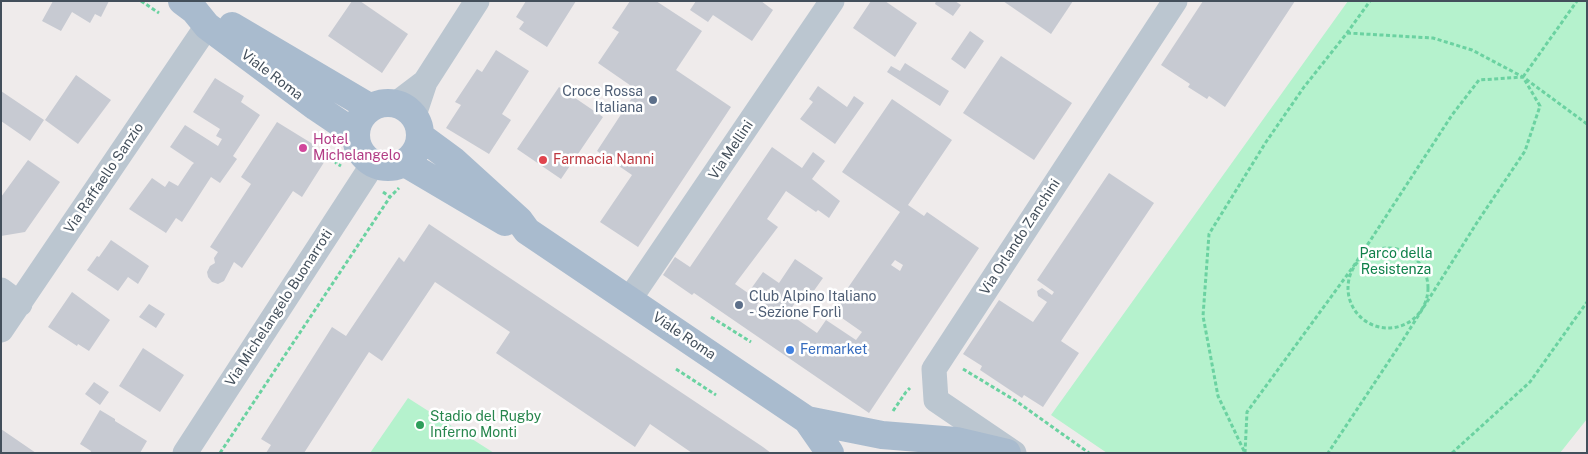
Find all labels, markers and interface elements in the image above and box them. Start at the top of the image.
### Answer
street label: Viale Roma [238,46,306,104]
place label: Croce Rossa Italiana [562,84,643,116]
marker: Croce Rossa Italiana [647,94,659,106]
street label: Via Mellini [705,117,757,183]
street label: Via Raffaello Sanzio [61,119,147,237]
place label: Hotel Michelangelo [313,132,401,164]
marker: Hotel Michelangelo [297,142,309,154]
place label: Farmacia Nanni [553,152,654,168]
marker: Farmacia Nanni [537,154,549,166]
street label: Via Orlando Zanchini [976,176,1064,298]
street label: Via Michelangelo Buonarroti [222,226,336,390]
park label: Parco della Resistenza [1360,246,1432,278]
place label: Club Alpino Italiano - Sezione Forlì [749,289,876,322]
marker: Club Alpino Italiano - Sezione Forlì [733,299,745,311]
street label: Viale Roma [649,309,719,363]
place label: Fermarket [800,342,867,358]
marker: Fermarket [784,344,796,356]
place label: Stadio del Rugby Inferno Monti [430,409,541,442]
marker: Stadio del Rugby Inferno Monti [414,419,426,431]

